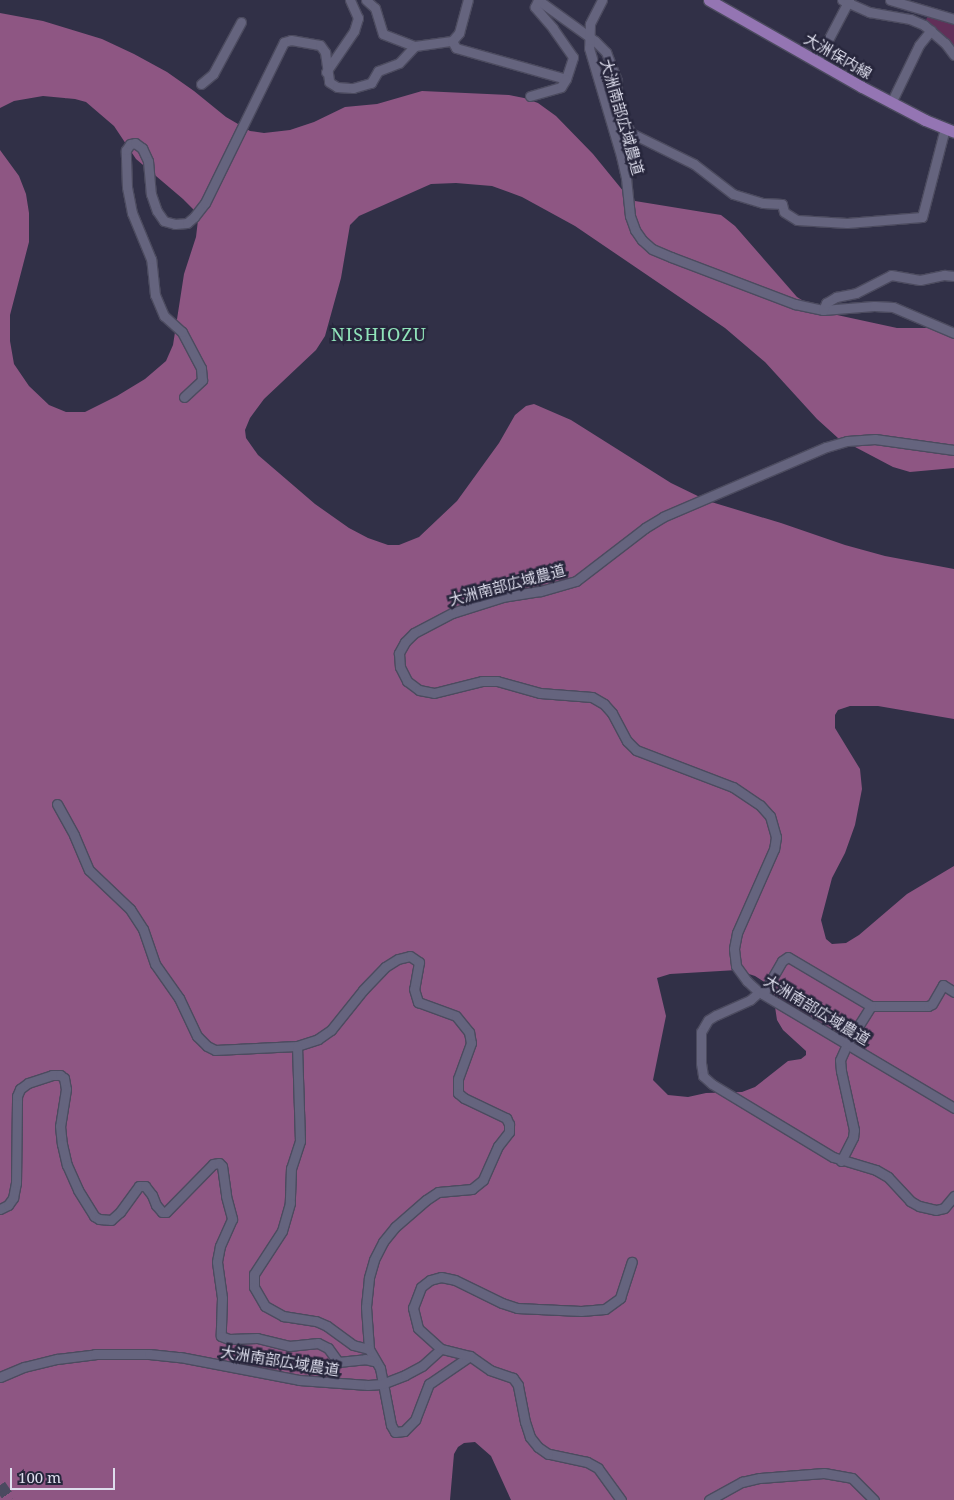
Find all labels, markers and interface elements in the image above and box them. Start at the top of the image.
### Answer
street label: 大洲保内線 [801,29,875,83]
street label: 大洲南部広域農道 [597,57,647,177]
district label: NISHIOZU [330,323,428,345]
street label: 大洲南部広域農道 [447,561,567,609]
street label: 大洲南部広域農道 [761,971,873,1049]
street label: 大洲南部広域農道 [219,1343,341,1379]
scale bar [12,1458,118,1490]
text: 100 m [18,1467,61,1487]

